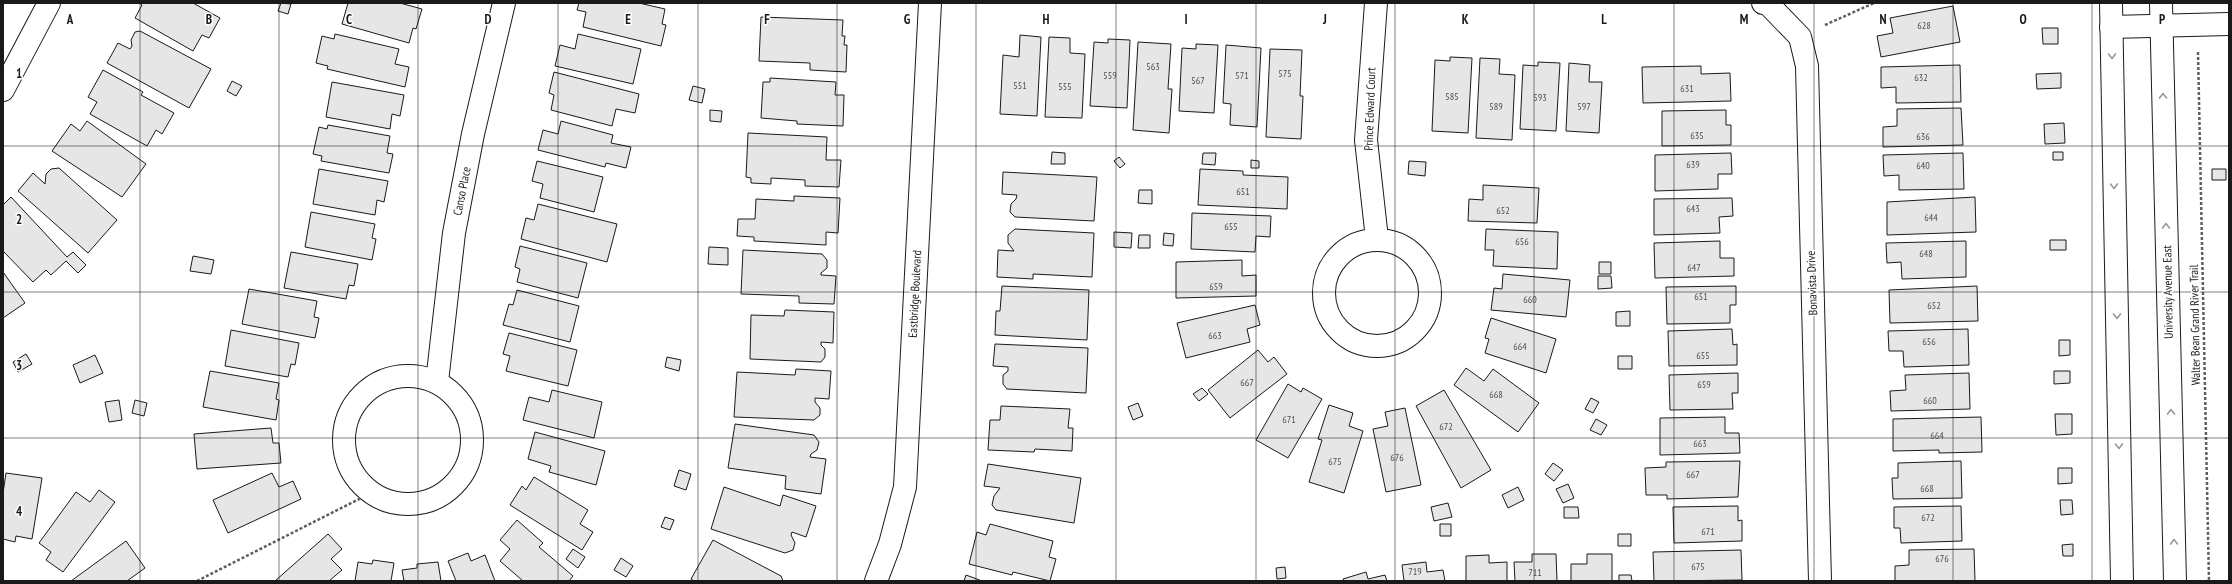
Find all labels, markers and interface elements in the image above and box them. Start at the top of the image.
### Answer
text: A [66,11,74,28]
text: B [206,11,212,28]
text: C [346,11,352,28]
text: D [485,11,492,28]
text: E [625,11,631,28]
text: F [764,11,770,28]
text: G [904,11,911,28]
text: H [1043,11,1050,28]
text: I [1184,11,1188,28]
text: J [1322,11,1327,28]
text: K [1462,11,1469,28]
text: L [1601,11,1607,28]
text: M [1740,11,1749,28]
text: N [1879,11,1887,28]
text: O [2019,11,2027,28]
text: P [2159,11,2165,28]
house number: 628 [1917,19,1931,32]
one-way arrow [2107,53,2116,59]
house number: 563 [1146,60,1160,73]
text: 1 [16,65,22,82]
street label: Prince Edward Court [1361,66,1378,151]
house number: 575 [1278,67,1292,80]
house number: 559 [1103,69,1117,82]
house number: 571 [1235,69,1249,82]
house number: 632 [1914,71,1928,84]
house number: 567 [1191,74,1205,87]
house number: 551 [1013,79,1027,92]
house number: 555 [1058,80,1072,93]
house number: 631 [1680,82,1694,95]
house number: 585 [1445,90,1459,103]
house number: 593 [1533,91,1547,104]
one-way arrow [2159,93,2167,99]
house number: 589 [1489,100,1503,113]
house number: 597 [1577,100,1591,113]
house number: 635 [1690,129,1704,142]
house number: 636 [1916,130,1930,143]
house number: 639 [1686,158,1700,171]
house number: 640 [1916,159,1930,172]
street label: Canso Place [449,165,474,217]
one-way arrow [2110,183,2118,189]
house number: 651 [1236,185,1250,198]
house number: 643 [1686,202,1700,215]
house number: 652 [1496,204,1510,217]
text: 2 [16,211,22,228]
house number: 644 [1924,211,1938,224]
house number: 655 [1224,220,1238,233]
one-way arrow [2162,223,2170,229]
house number: 656 [1515,235,1529,248]
street label: University Avenue East [2159,244,2176,339]
house number: 648 [1919,247,1933,260]
street label: Eastbridge Boulevard [905,250,924,338]
street label: Bonavista Drive [1803,250,1820,316]
house number: 647 [1687,261,1701,274]
street label: Walter Bean Grand River Trail [2186,264,2203,386]
house number: 659 [1209,280,1223,293]
house number: 651 [1694,290,1708,303]
house number: 660 [1523,293,1537,306]
house number: 652 [1927,299,1941,312]
one-way arrow [2113,313,2121,319]
house number: 663 [1208,329,1222,342]
house number: 656 [1922,335,1936,348]
house number: 664 [1513,340,1527,353]
house number: 655 [1696,349,1710,362]
text: 3 [16,357,22,374]
house number: 667 [1240,376,1254,389]
house number: 659 [1697,378,1711,391]
house number: 668 [1489,388,1503,401]
house number: 660 [1923,394,1937,407]
one-way arrow [2167,409,2175,415]
house number: 671 [1282,413,1296,426]
house number: 672 [1439,420,1453,433]
house number: 664 [1930,429,1944,442]
house number: 663 [1693,437,1707,450]
one-way arrow [2115,443,2123,449]
house number: 676 [1390,451,1404,464]
house number: 675 [1328,455,1342,468]
house number: 667 [1686,468,1700,481]
house number: 668 [1920,482,1934,495]
text: 4 [16,503,23,520]
house number: 672 [1921,511,1935,524]
house number: 671 [1701,525,1715,538]
one-way arrow [2170,539,2178,545]
house number: 676 [1935,552,1949,565]
house number: 675 [1691,560,1705,573]
house number: 719 [1408,565,1422,578]
house number: 711 [1528,566,1542,579]

